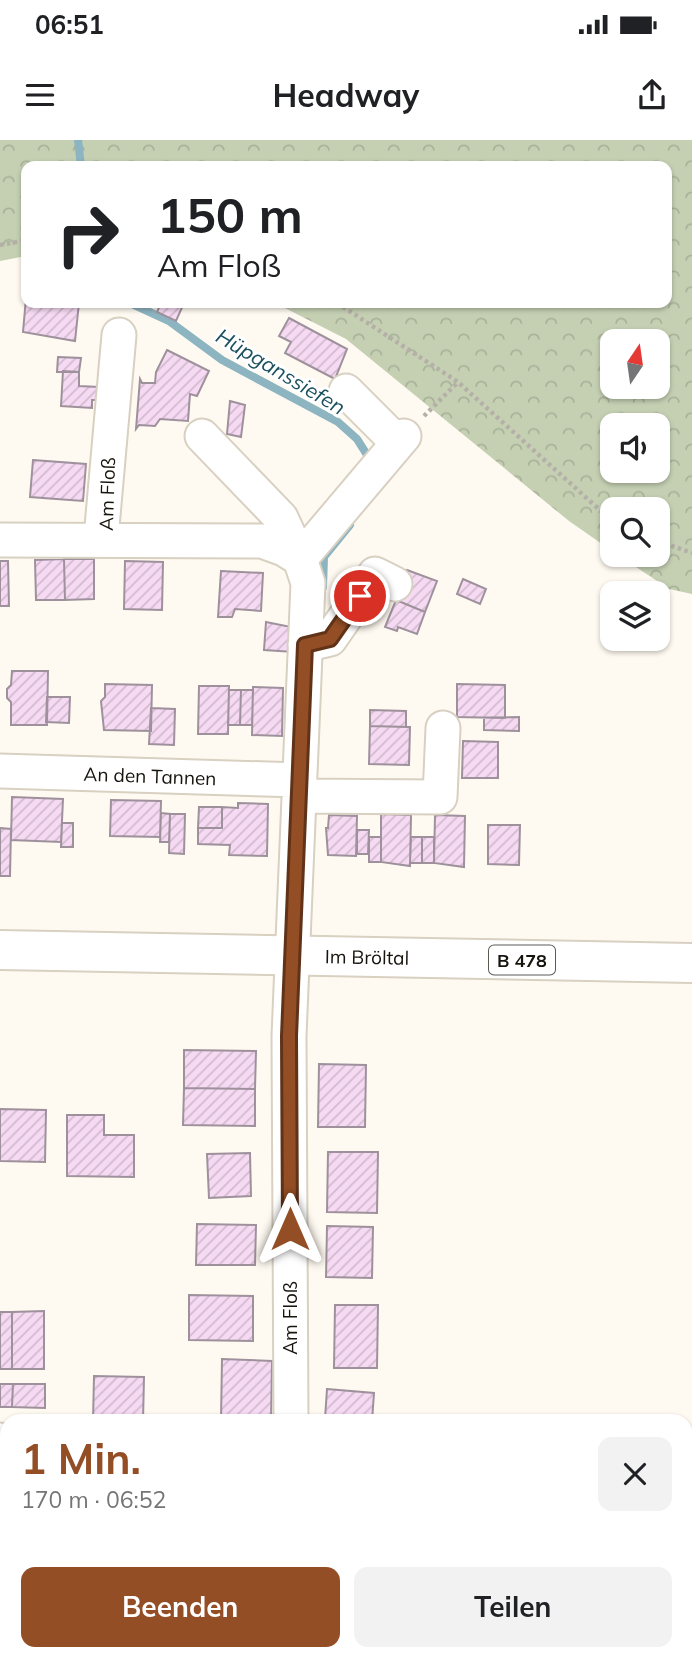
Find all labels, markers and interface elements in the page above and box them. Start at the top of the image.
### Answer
text: 06:51 [35,8,104,41]
text: Headway [273,75,419,115]
icon: menu [21,76,59,114]
icon: share [633,76,671,114]
text: 150 m [157,184,303,245]
icon: right [42,189,133,280]
text: Am Floß [157,245,281,285]
water label: Hüpganssiefen [212,322,350,420]
north arrow [600,329,670,399]
map controls [600,329,670,651]
button: sound [600,413,670,483]
street label: Am Floß [94,457,120,531]
button: search [600,497,670,567]
pin [330,566,390,626]
icon: arrive [341,577,379,615]
button: layers [600,581,670,651]
street label: An den Tannen [83,762,217,790]
street label: Im Bröltal [325,944,409,970]
road number: B 478 [489,946,555,974]
position arrow [253,1192,327,1266]
street label: Am Floß [278,1281,302,1355]
text: 1 Min. [21,1432,141,1485]
button: close [598,1437,672,1511]
text: 170 m · 06:52 [21,1485,166,1514]
button: Beenden [21,1567,340,1647]
button: Teilen [354,1567,672,1647]

